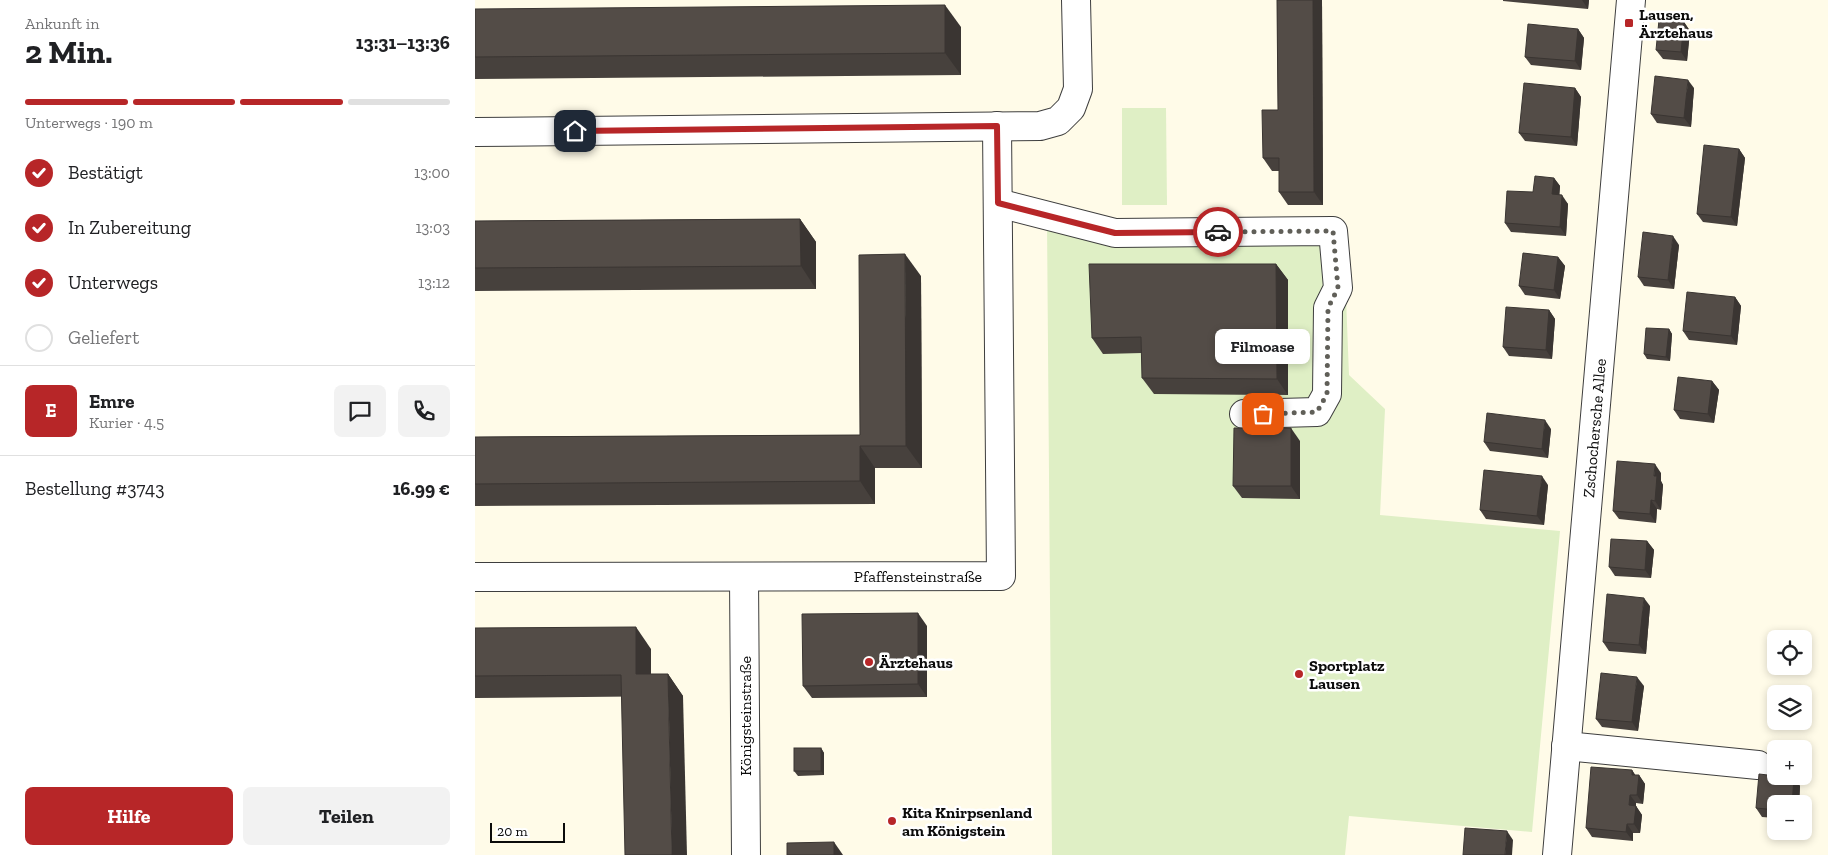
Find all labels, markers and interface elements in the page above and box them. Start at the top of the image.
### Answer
place label: Lausen, Ärztehaus [1639,5,1713,42]
text: Ankunft in [25,14,99,33]
marker: Lausen, Ärztehaus [1623,17,1635,29]
text: 13:31–13:36 [356,31,450,54]
text: 2 Min. [25,33,113,71]
pin [554,110,596,152]
text: Unterwegs · 190 m [25,113,153,132]
icon: home [561,117,589,145]
icon: check [25,159,53,187]
text: Bestätigt [68,161,143,184]
text: 13:00 [414,163,450,182]
courier [1193,207,1243,257]
icon: check [25,214,53,242]
text: In Zubereitung [68,216,191,239]
text: 13:03 [415,218,450,237]
icon: car [1204,218,1232,246]
icon: check [25,269,53,297]
text: Unterwegs [68,271,158,294]
text: 13:12 [418,273,450,292]
text: Geliefert [68,326,139,349]
callout: Filmoase [1215,329,1311,364]
text: Filmoase [1231,337,1294,356]
street label: Zschochersche Allee [1579,358,1610,498]
button: chat [334,385,386,437]
button: phone [398,385,450,437]
text: Emre [89,390,134,413]
pin [1242,393,1284,435]
text: E [45,399,57,422]
icon: bag [1249,400,1277,428]
text: Kurier · 4.5 [89,413,164,432]
text: Bestellung #3743 [25,477,165,500]
text: 16.99 € [393,477,450,500]
street label: Pfaffensteinstraße [854,567,982,586]
map controls [1767,630,1812,840]
button: locate [1767,630,1812,675]
place label: Ärztehaus [879,653,953,672]
street label: Königsteinstraße [736,656,755,776]
marker: Ärztehaus [863,656,875,668]
place label: Sportplatz Lausen [1309,656,1385,693]
marker: Sportplatz Lausen [1293,668,1305,680]
button: layers [1767,685,1812,730]
button: + [1767,740,1812,785]
button: Hilfe [25,787,233,845]
button: Teilen [243,787,450,845]
button: − [1767,795,1812,840]
place label: Kita Knirpsenland am Königstein [902,803,1032,840]
marker: Kita Knirpsenland am Königstein [886,815,898,827]
scale bar [490,820,565,843]
text: 20 m [497,823,528,840]

